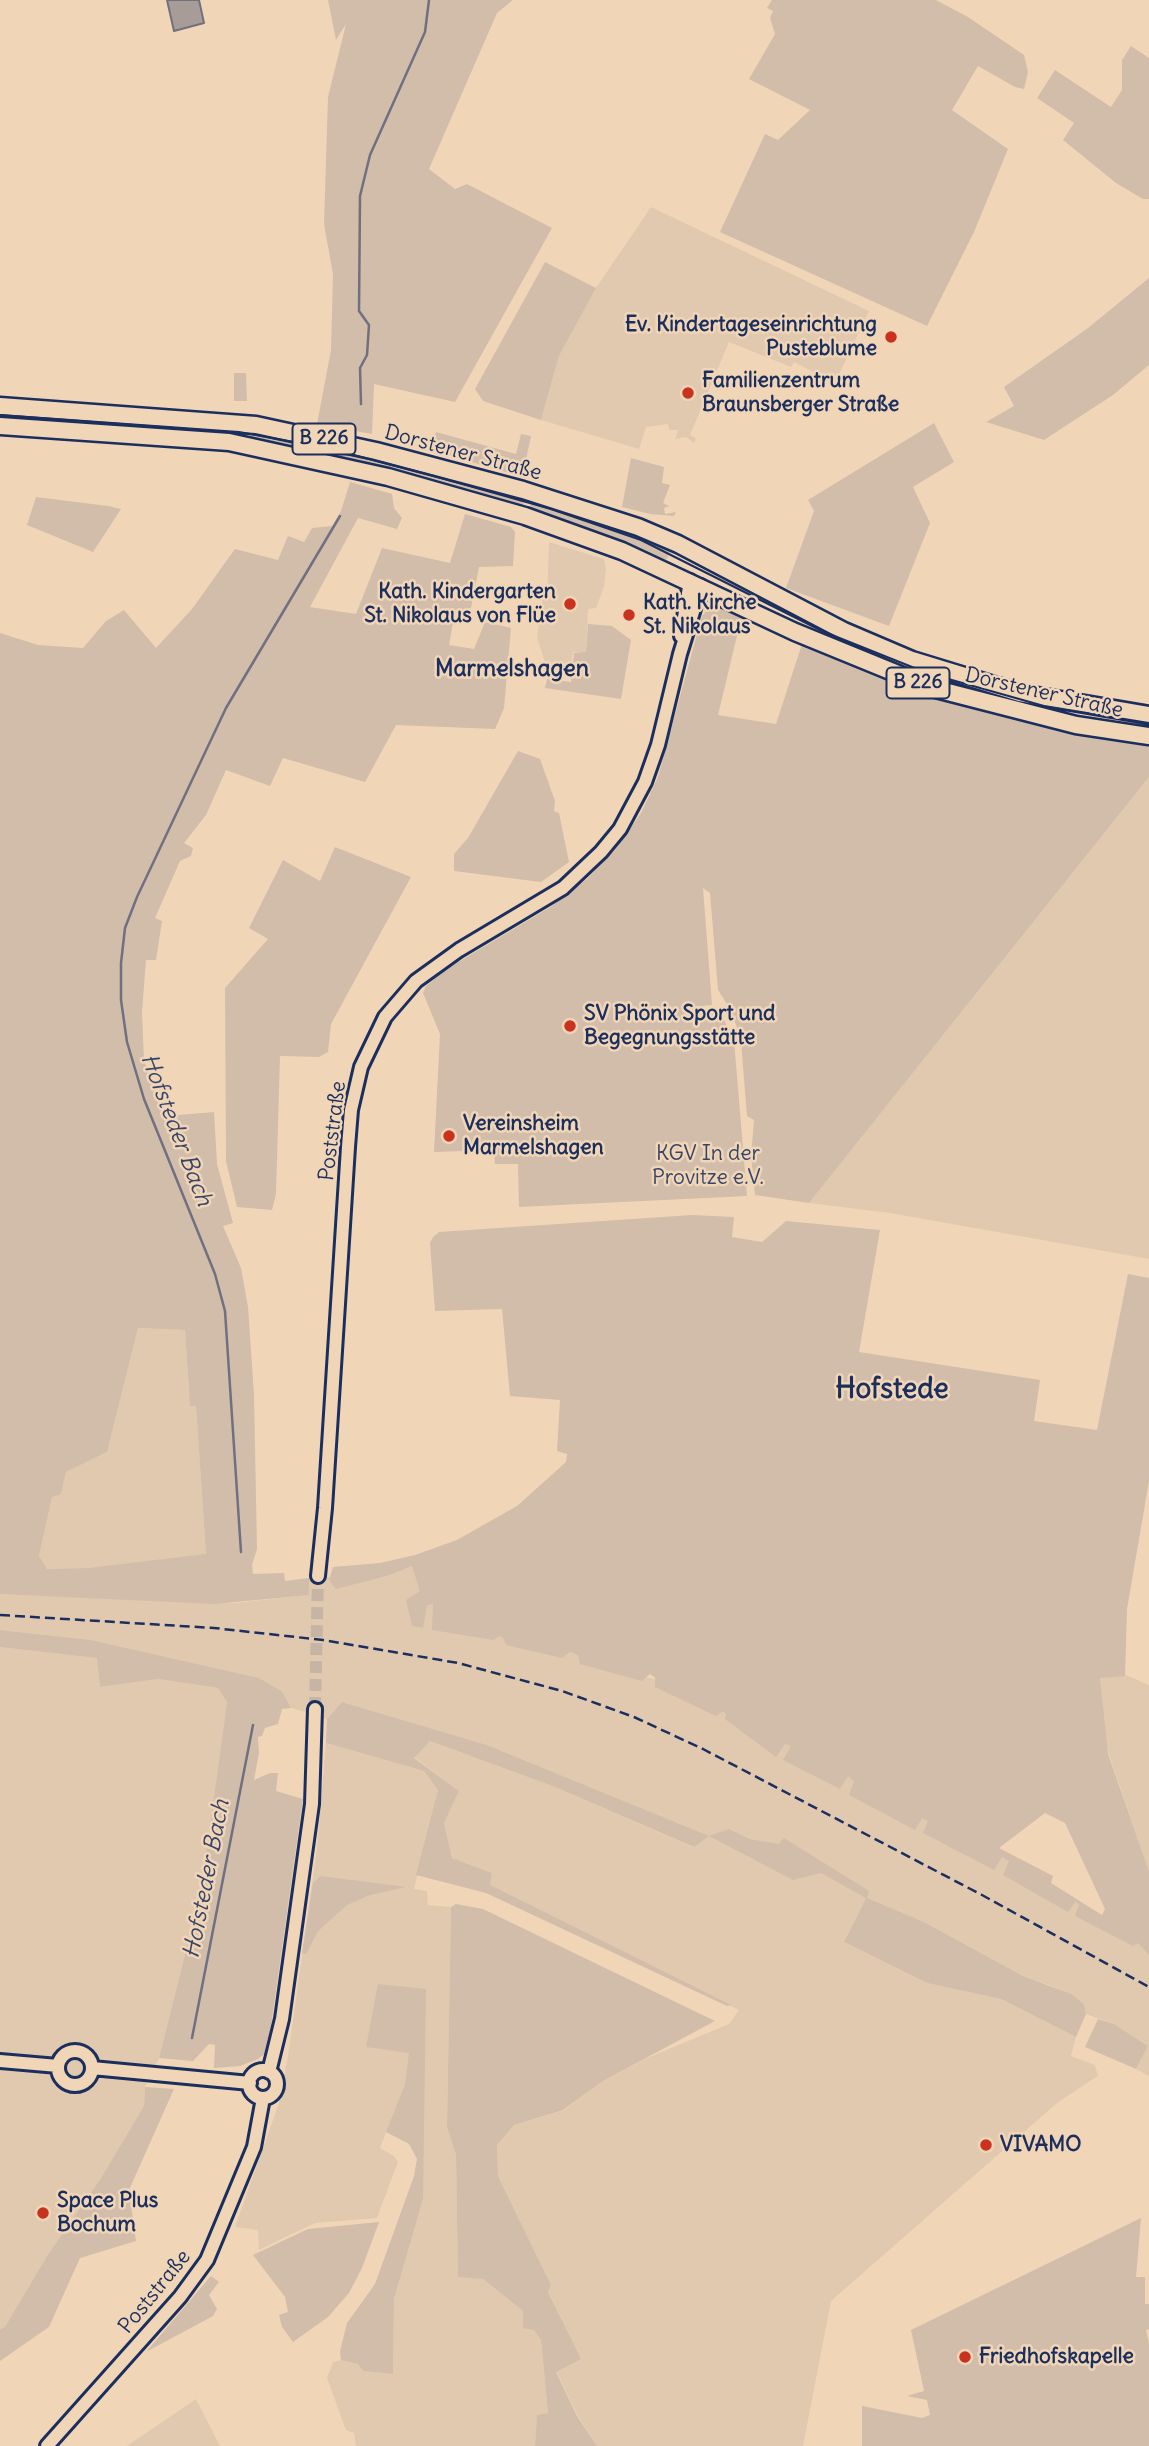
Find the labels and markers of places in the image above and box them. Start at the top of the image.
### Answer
place label: Ev. Kindertageseinrichtung Pusteblume [625,312,877,362]
marker: Ev. Kindertageseinrichtung Pusteblume [883,329,899,345]
place label: Familienzentrum Braunsberger Straße [702,368,899,418]
marker: Familienzentrum Braunsberger Straße [680,385,696,401]
place label: Kath. Kindergarten St. Nikolaus von Flüe [364,579,556,629]
place label: Kath. Kirche St. Nikolaus [643,590,757,640]
marker: Kath. Kindergarten St. Nikolaus von Flüe [562,596,578,612]
marker: Kath. Kirche St. Nikolaus [621,607,637,623]
place label: SV Phönix Sport und Begegnungsstätte [584,1001,775,1051]
marker: SV Phönix Sport und Begegnungsstätte [562,1018,578,1034]
place label: Vereinsheim Marmelshagen [463,1111,604,1161]
marker: Vereinsheim Marmelshagen [441,1128,457,1144]
place label: VIVAMO [1000,2132,1082,2158]
marker: VIVAMO [978,2137,994,2153]
place label: Space Plus Bochum [57,2188,158,2238]
marker: Space Plus Bochum [35,2205,51,2221]
place label: Friedhofskapelle [979,2344,1134,2370]
marker: Friedhofskapelle [957,2349,973,2365]

